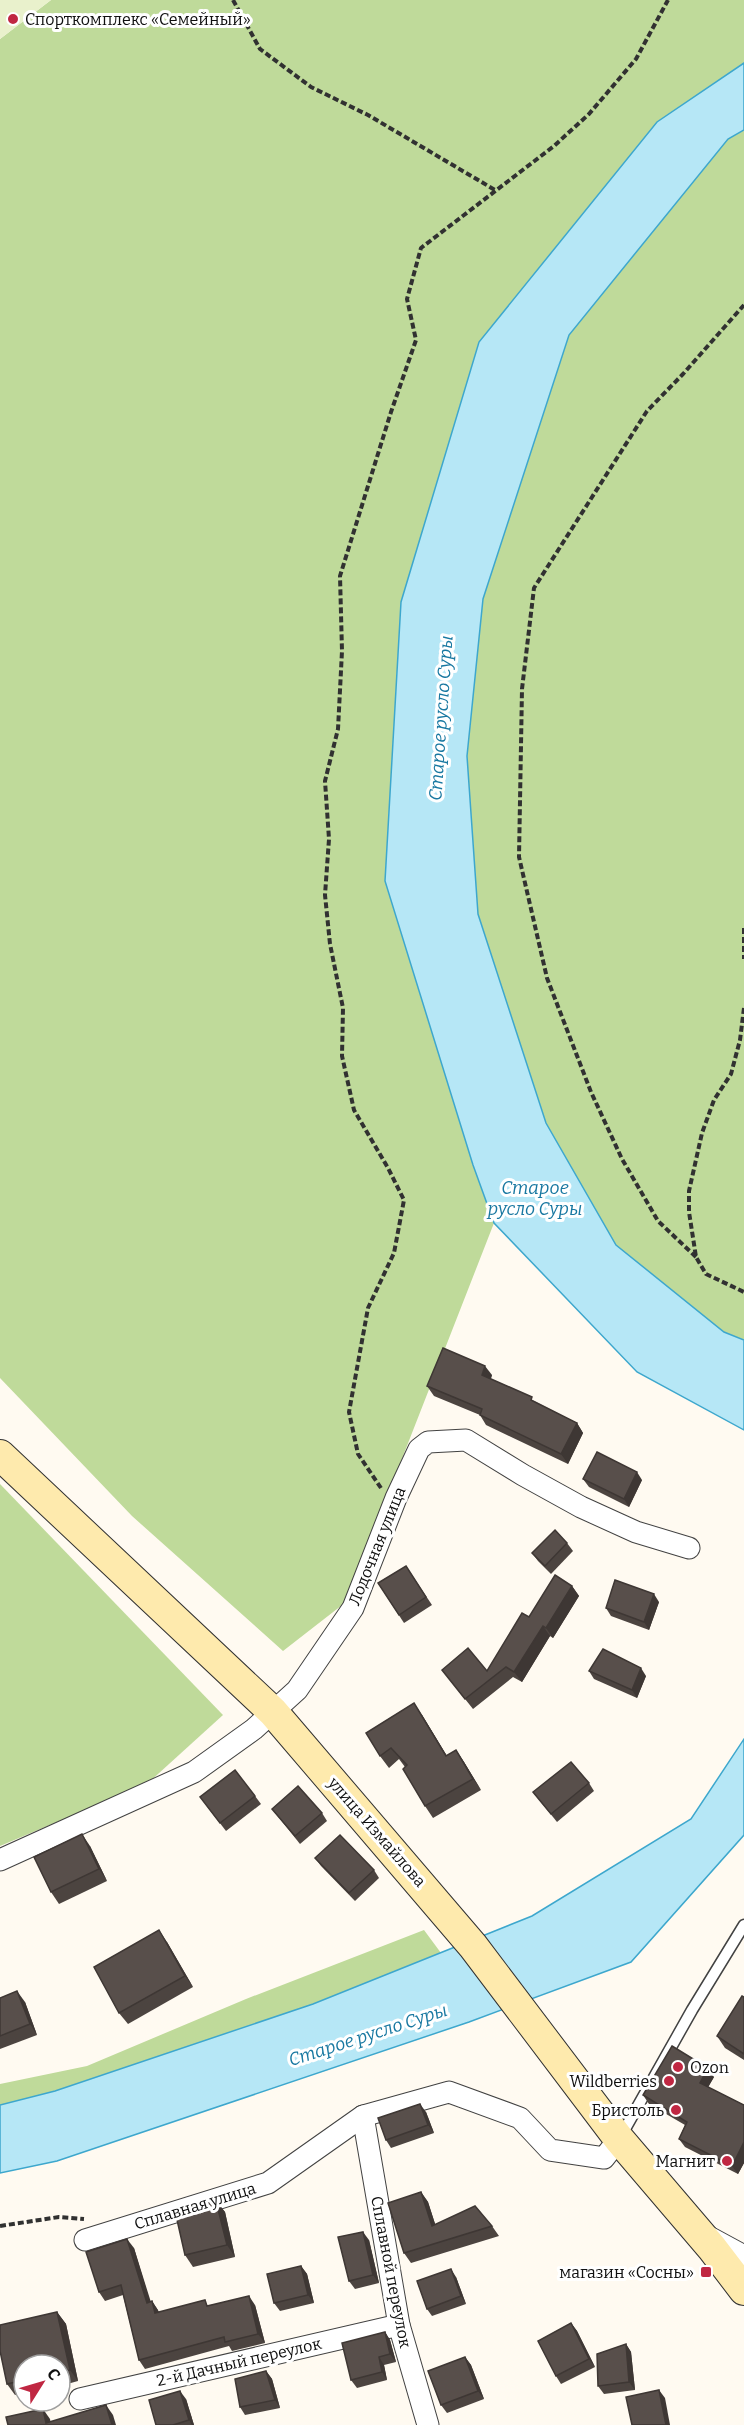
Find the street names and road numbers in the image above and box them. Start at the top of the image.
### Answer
street label: Лодочная улица [345,1484,410,1608]
street label: улица Измайлова [324,1773,430,1891]
street label: Сплавная улица [132,2178,258,2234]
street label: Сплавной переулок [367,2194,415,2350]
street label: 2-й Дачный переулок [155,2334,324,2390]

